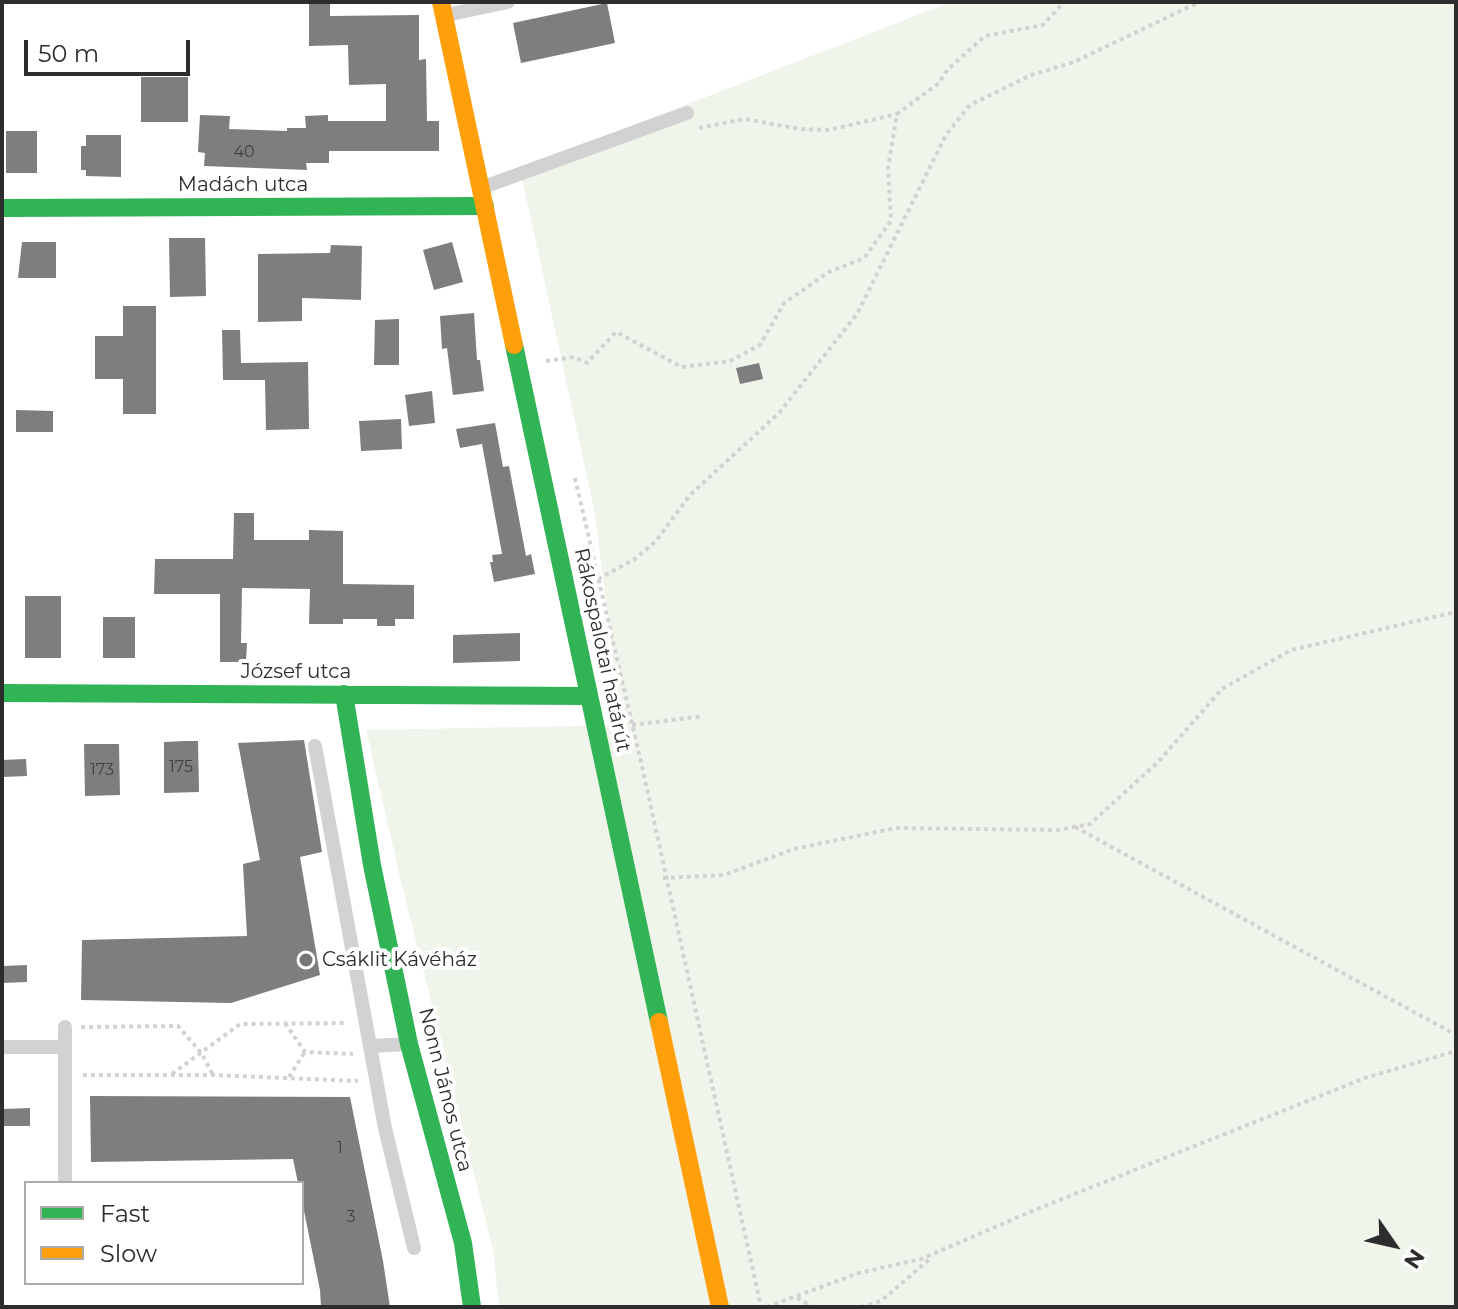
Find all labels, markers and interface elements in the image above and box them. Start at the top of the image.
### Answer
scale bar [28,24,194,74]
text: 50 m [38,39,99,68]
house number: 40 [233,142,255,162]
street label: Madách utca [178,173,308,197]
street label: Rákospalotai határút [569,546,635,754]
street label: József utca [241,660,351,684]
house number: 175 [169,757,193,777]
house number: 173 [90,760,114,780]
place label: Csáklit Kávéház [322,948,477,972]
marker: Csáklit Kávéház [297,951,315,969]
street label: Nonn János utca [413,1005,477,1175]
house number: 1 [337,1138,343,1158]
legend [24,1181,304,1285]
text: Fast [100,1199,150,1228]
north arrow [1354,1205,1434,1285]
house number: 3 [346,1207,356,1227]
text: Slow [100,1239,157,1268]
text: N [1398,1244,1430,1274]

